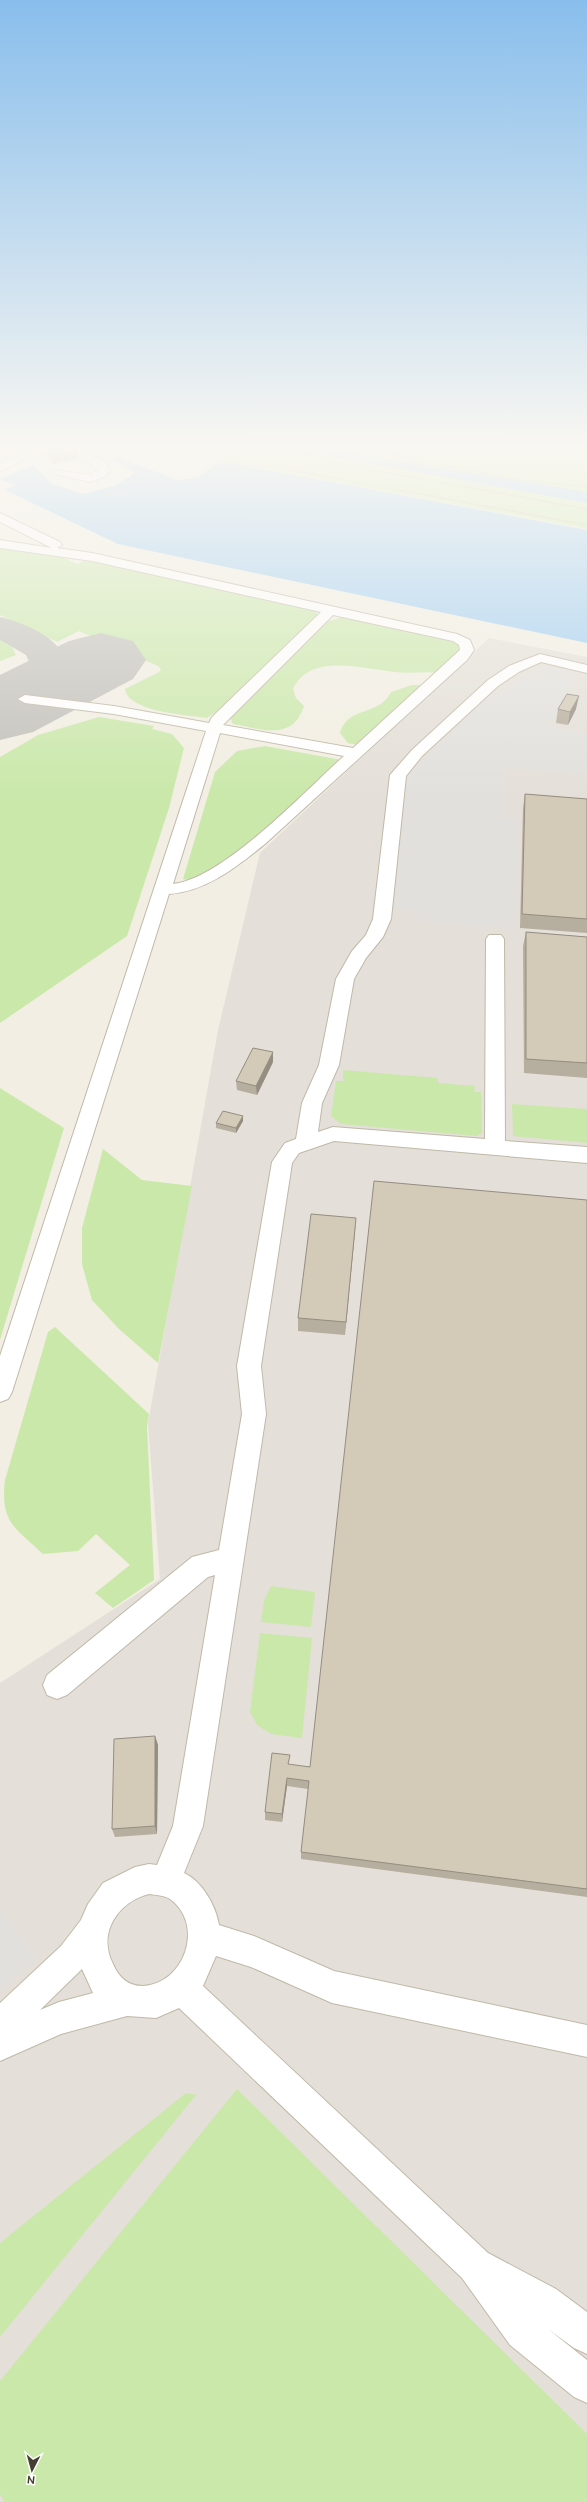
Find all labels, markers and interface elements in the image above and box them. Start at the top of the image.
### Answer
north arrow [12,2450,52,2490]
text: N [26,2474,36,2486]

